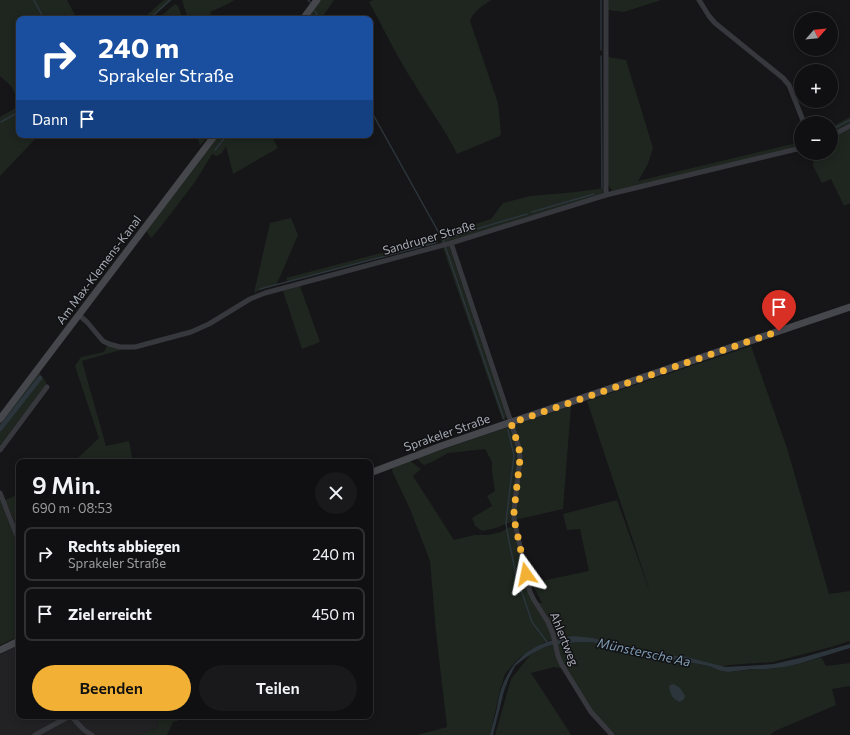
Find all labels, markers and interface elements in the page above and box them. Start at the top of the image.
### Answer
north arrow [794,12,838,56]
map controls [794,12,838,160]
text: 240 m [98,30,179,64]
icon: right [32,32,84,84]
text: Sprakeler Straße [98,64,234,86]
button: + [794,64,838,108]
icon: arrive [76,108,98,130]
text: Dann [32,110,68,128]
button: − [794,116,838,160]
street label: Am Max-Klemens-Kanal [53,212,144,326]
street label: Sandruper Straße [381,217,477,257]
pin [762,290,796,331]
icon: arrive [768,296,790,318]
street label: Sprakeler Straße [402,411,492,453]
text: 9 Min. [32,470,101,499]
button: close [315,472,357,514]
text: 690 m · 08:53 [32,500,112,516]
text: Rechts abbiegen [68,537,180,555]
icon: right [34,543,56,565]
text: 240 m [312,545,355,563]
position arrow [505,553,547,595]
text: Sprakeler Straße [68,555,166,571]
icon: arrive [34,603,56,625]
text: Ziel erreicht [68,605,152,623]
text: 450 m [312,605,355,623]
street label: Ahlertweg [548,610,582,668]
water label: Münstersche Aa [596,634,692,670]
button: Beenden [32,665,191,711]
button: Teilen [199,665,357,711]

